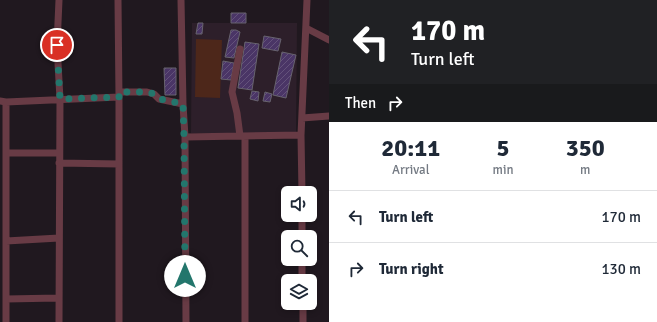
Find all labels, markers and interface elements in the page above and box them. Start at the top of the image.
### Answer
text: 170 m [411,14,485,48]
icon: left [345,16,397,68]
pin [40,28,74,62]
icon: arrive [46,34,68,56]
text: Turn left [411,48,474,70]
icon: right [384,92,406,114]
text: Then [345,94,376,112]
text: 20:11 [381,133,440,163]
text: 5 [497,133,509,163]
text: 350 [566,133,605,163]
text: Arrival [392,162,429,178]
text: min [493,162,514,178]
text: m [580,162,590,178]
map controls [281,186,317,310]
button: sound [281,186,317,222]
icon: left [345,206,367,228]
text: Turn left [379,208,433,226]
text: 170 m [601,208,641,226]
button: search [281,230,317,266]
position arrow [164,255,206,297]
icon: right [345,258,367,280]
text: Turn right [379,260,444,278]
text: 130 m [601,260,641,278]
button: layers [281,274,317,310]

